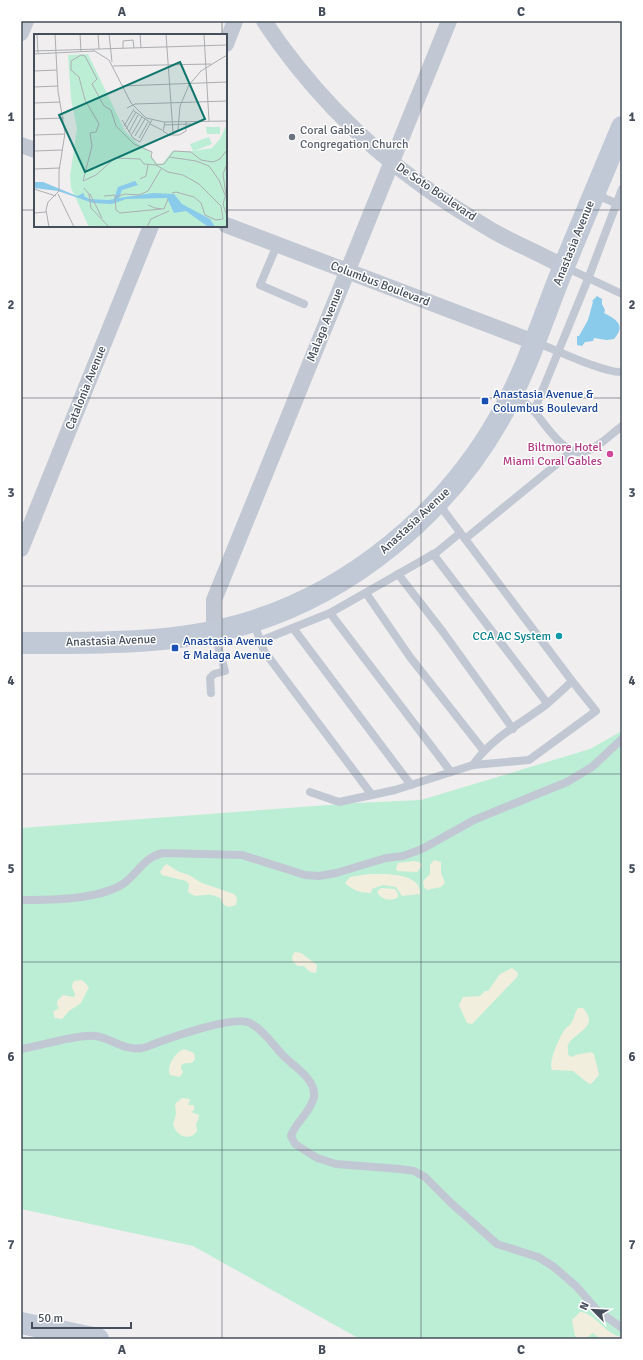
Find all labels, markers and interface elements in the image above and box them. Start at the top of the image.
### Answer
text: A [118,4,127,20]
text: B [318,4,326,20]
text: C [517,4,525,20]
inset map [34,34,227,227]
text: 1 [7,109,15,125]
text: 1 [628,109,636,125]
place label: Coral Gables Congregation Church [300,123,408,152]
marker: Coral Gables Congregation Church [287,132,297,142]
street label: De Soto Boulevard [393,160,479,224]
street label: Anastasia Avenue [550,198,598,288]
street label: Columbus Boulevard [328,258,432,310]
street label: Malaga Avenue [303,286,347,364]
text: 2 [7,297,15,313]
text: 2 [628,297,636,313]
street label: Catalonia Avenue [62,344,110,432]
place label: Anastasia Avenue & Columbus Boulevard [493,387,598,416]
marker: Anastasia Avenue & Columbus Boulevard [480,396,490,406]
place label: Biltmore Hotel Miami Coral Gables [503,440,602,469]
marker: Biltmore Hotel Miami Coral Gables [605,449,615,459]
text: 3 [7,485,15,501]
street label: Anastasia Avenue [377,485,453,557]
text: 3 [628,485,636,501]
place label: CCA AC System [473,629,551,644]
marker: CCA AC System [554,631,564,641]
street label: Anastasia Avenue [66,632,156,650]
place label: Anastasia Avenue & Malaga Avenue [183,634,273,663]
marker: Anastasia Avenue & Malaga Avenue [170,643,180,653]
text: 4 [7,673,15,689]
text: 4 [628,673,636,689]
text: 5 [7,861,15,877]
text: 5 [628,861,636,877]
text: 6 [7,1049,15,1065]
text: 6 [628,1049,636,1065]
text: 7 [7,1237,15,1253]
text: 7 [628,1237,636,1253]
north arrow [573,1290,613,1330]
text: N [577,1300,592,1312]
scale bar [32,1304,131,1330]
text: 50 m [38,1311,63,1326]
text: A [118,1342,127,1358]
text: B [318,1342,326,1358]
text: C [517,1342,525,1358]

